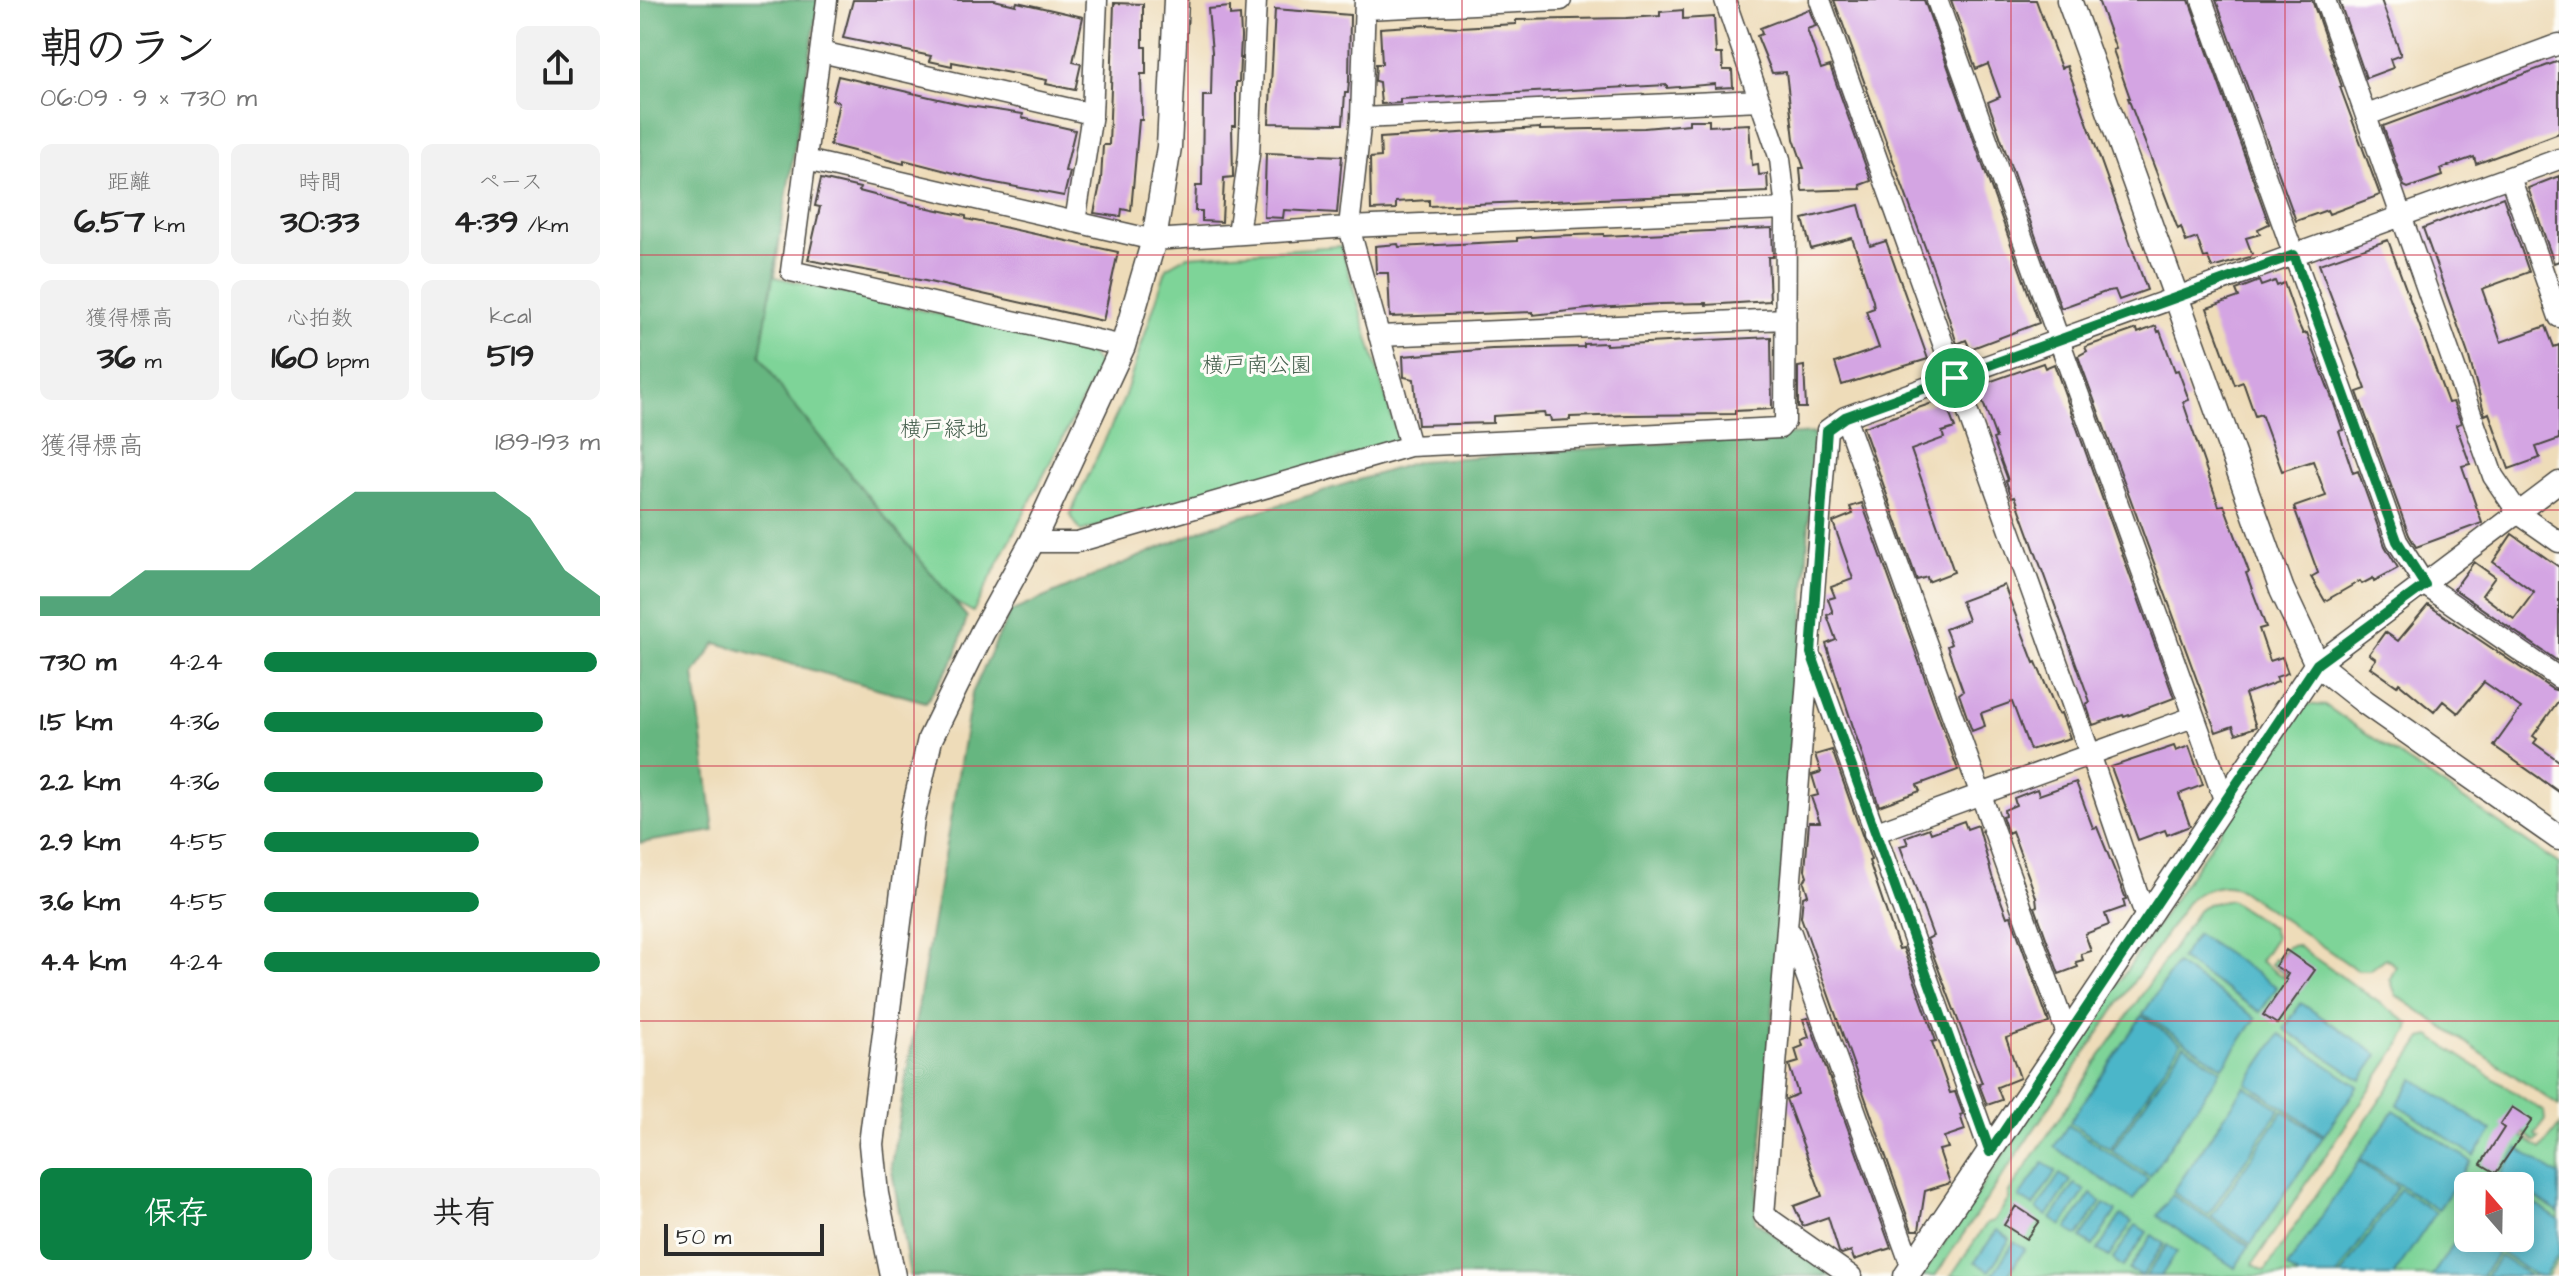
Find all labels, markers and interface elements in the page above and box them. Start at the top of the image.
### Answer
text: 朝のラン [40,19,216,80]
button: share [516,26,600,110]
text: 06:09 · 9 × 730 m [40,80,257,116]
text: 距離 [107,167,151,198]
text: 時間 [298,167,342,198]
text: ペース [478,167,543,198]
text: 6.57 [74,198,145,246]
text: 30:33 [280,198,360,246]
text: 4:39 [453,198,519,246]
text: km [145,210,185,241]
text: /km [519,210,568,241]
text: kcal [490,301,532,332]
text: 獲得標高 [85,303,173,334]
text: 心拍数 [287,303,353,334]
text: 519 [487,332,535,380]
text: 36 [97,334,136,382]
text: 160 [271,334,318,382]
pin [1921,344,1989,412]
text: m [136,346,162,377]
text: bpm [318,346,369,377]
park label: 横戸南公園 [1202,350,1312,381]
icon: arrive [1933,356,1977,400]
park label: 横戸緑地 [900,414,988,445]
text: 189–193 m [495,424,600,460]
text: 獲得標高 [40,428,144,464]
text: 730 m [40,644,116,680]
text: 4:24 [168,644,223,680]
text: 1.5 km [40,704,112,740]
text: 4:36 [168,704,220,740]
text: 2.2 km [40,764,120,800]
text: 4:36 [168,764,220,800]
text: 2.9 km [40,824,120,860]
text: 4:55 [168,824,227,860]
text: 3.6 km [40,884,120,920]
text: 4:55 [168,884,227,920]
text: 4.4 km [40,944,126,980]
text: 4:24 [168,944,223,980]
button: 保存 [40,1168,312,1260]
button: 共有 [328,1168,600,1260]
north arrow [2454,1172,2534,1252]
map controls [2454,1172,2534,1252]
scale bar [664,1220,824,1256]
text: 50 m [676,1222,731,1253]

